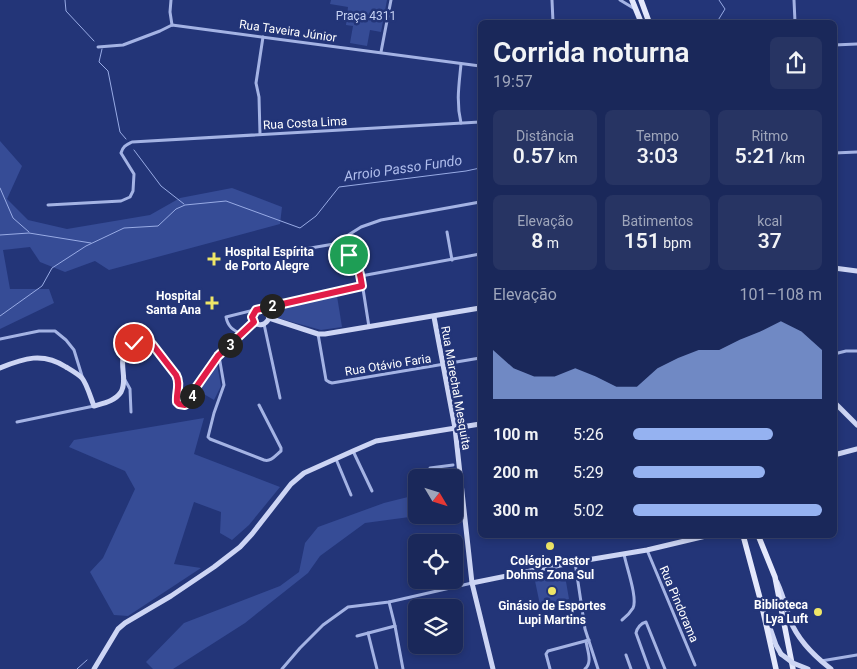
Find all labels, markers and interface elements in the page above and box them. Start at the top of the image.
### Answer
park label: Praça 4311 [336,9,396,23]
street label: Rua Taveira Júnior [238,17,338,45]
text: Corrida noturna [493,36,690,69]
button: share [770,37,822,89]
text: 19:57 [493,72,533,91]
street label: Rua Costa Lima [263,114,347,132]
text: Distância [516,128,574,144]
text: Tempo [636,128,679,144]
text: Ritmo [751,128,788,144]
text: 0.57 [513,144,555,168]
text: 3:03 [637,144,678,168]
text: 5:21 [735,144,776,168]
text: km [555,150,578,166]
text: /km [776,150,805,166]
water label: Arroio Passo Fundo [342,152,463,184]
text: Elevação [517,213,573,229]
text: Batimentos [622,213,693,229]
text: kcal [757,213,782,229]
text: 8 [531,229,543,253]
text: 151 [624,229,660,253]
text: 37 [758,229,782,253]
pin [328,234,370,276]
text: m [543,235,559,251]
text: bpm [660,235,691,251]
icon: arrive [335,241,363,269]
place label: Hospital Espírita de Porto Alegre [225,245,315,273]
marker: Hospital Espírita de Porto Alegre [207,252,221,266]
text: Elevação [493,285,557,304]
text: 101–108 m [740,285,822,304]
place label: Hospital Santa Ana [146,289,202,317]
pin: 2 [260,294,284,318]
marker: Hospital Santa Ana [205,296,219,310]
text: 2 [268,298,277,314]
pin [113,322,155,364]
street label: Rua Marechal Mesquita [438,325,474,451]
icon: check [120,329,148,357]
pin: 3 [218,332,242,358]
text: 3 [226,337,235,353]
street label: Rua Otávio Faria [344,351,432,379]
pin: 4 [180,384,204,408]
text: 4 [188,388,197,404]
text: 100 m [493,425,538,444]
text: 5:26 [573,425,604,444]
text: 200 m [493,463,538,482]
text: 5:29 [573,463,604,482]
north arrow [408,469,462,524]
map controls [408,469,463,654]
text: 300 m [493,501,538,520]
text: 5:02 [573,501,604,520]
button: locate [408,534,463,589]
marker: Colégio Pastor Dohms Zona Sul [544,540,556,552]
place label: Colégio Pastor Dohms Zona Sul [506,554,594,582]
street label: Rua Pindorama [657,564,701,644]
marker: Ginásio de Esportes Lupi Martins [546,585,558,597]
place label: Biblioteca Lya Luft [754,598,809,626]
button: layers [408,599,463,654]
place label: Ginásio de Esportes Lupi Martins [498,599,606,627]
marker: Biblioteca Lya Luft [812,606,824,618]

